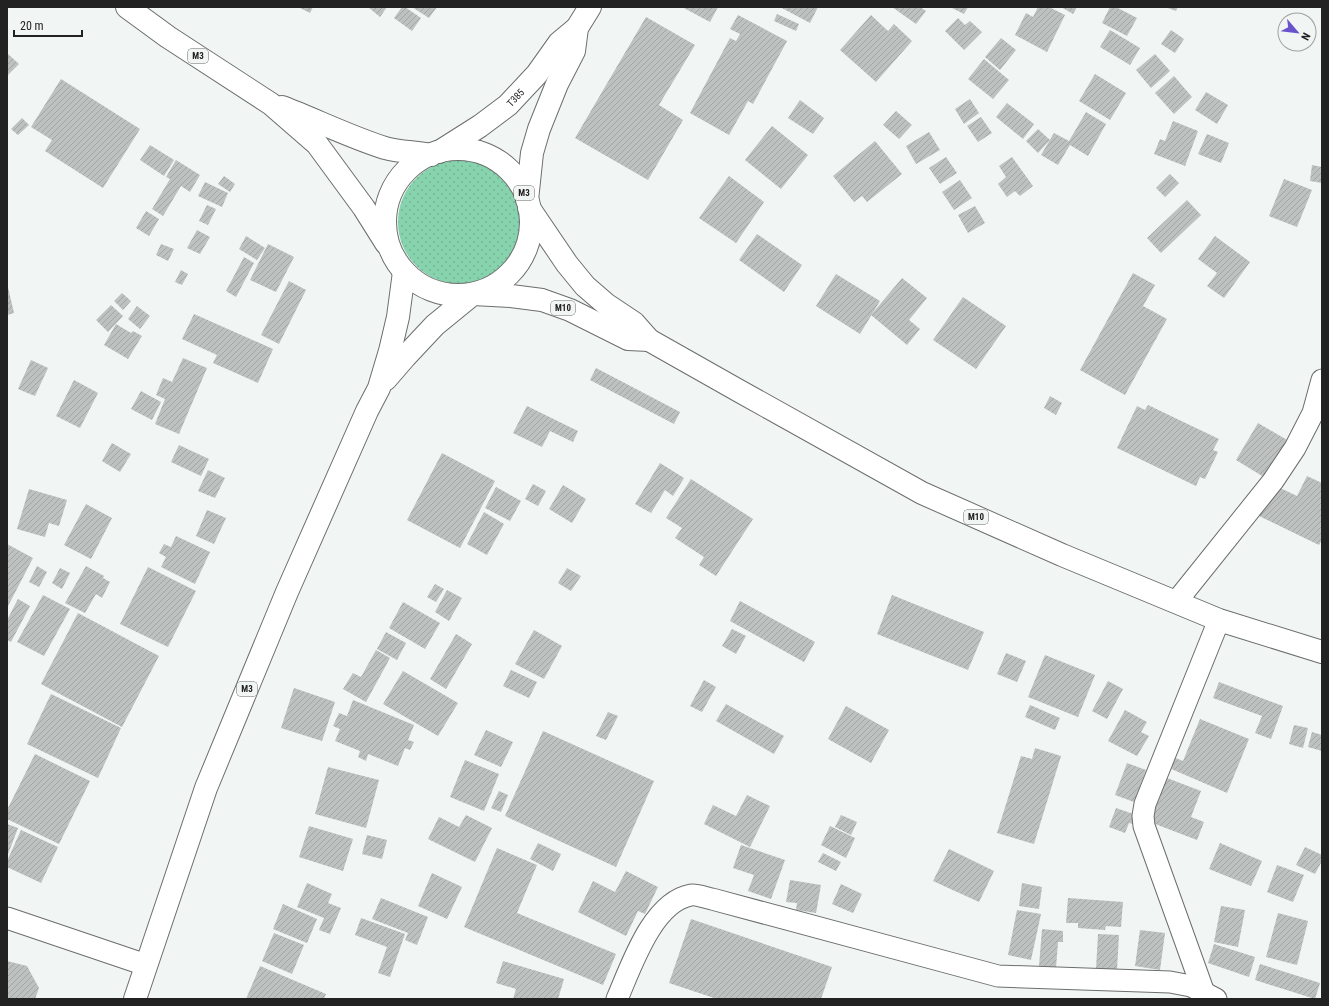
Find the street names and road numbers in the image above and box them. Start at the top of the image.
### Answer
road number: M3 [188,49,208,63]
street label: T385 [504,86,526,108]
road number: M3 [514,186,534,200]
road number: M10 [551,301,575,315]
road number: M10 [964,510,988,524]
road number: M3 [237,682,257,696]

